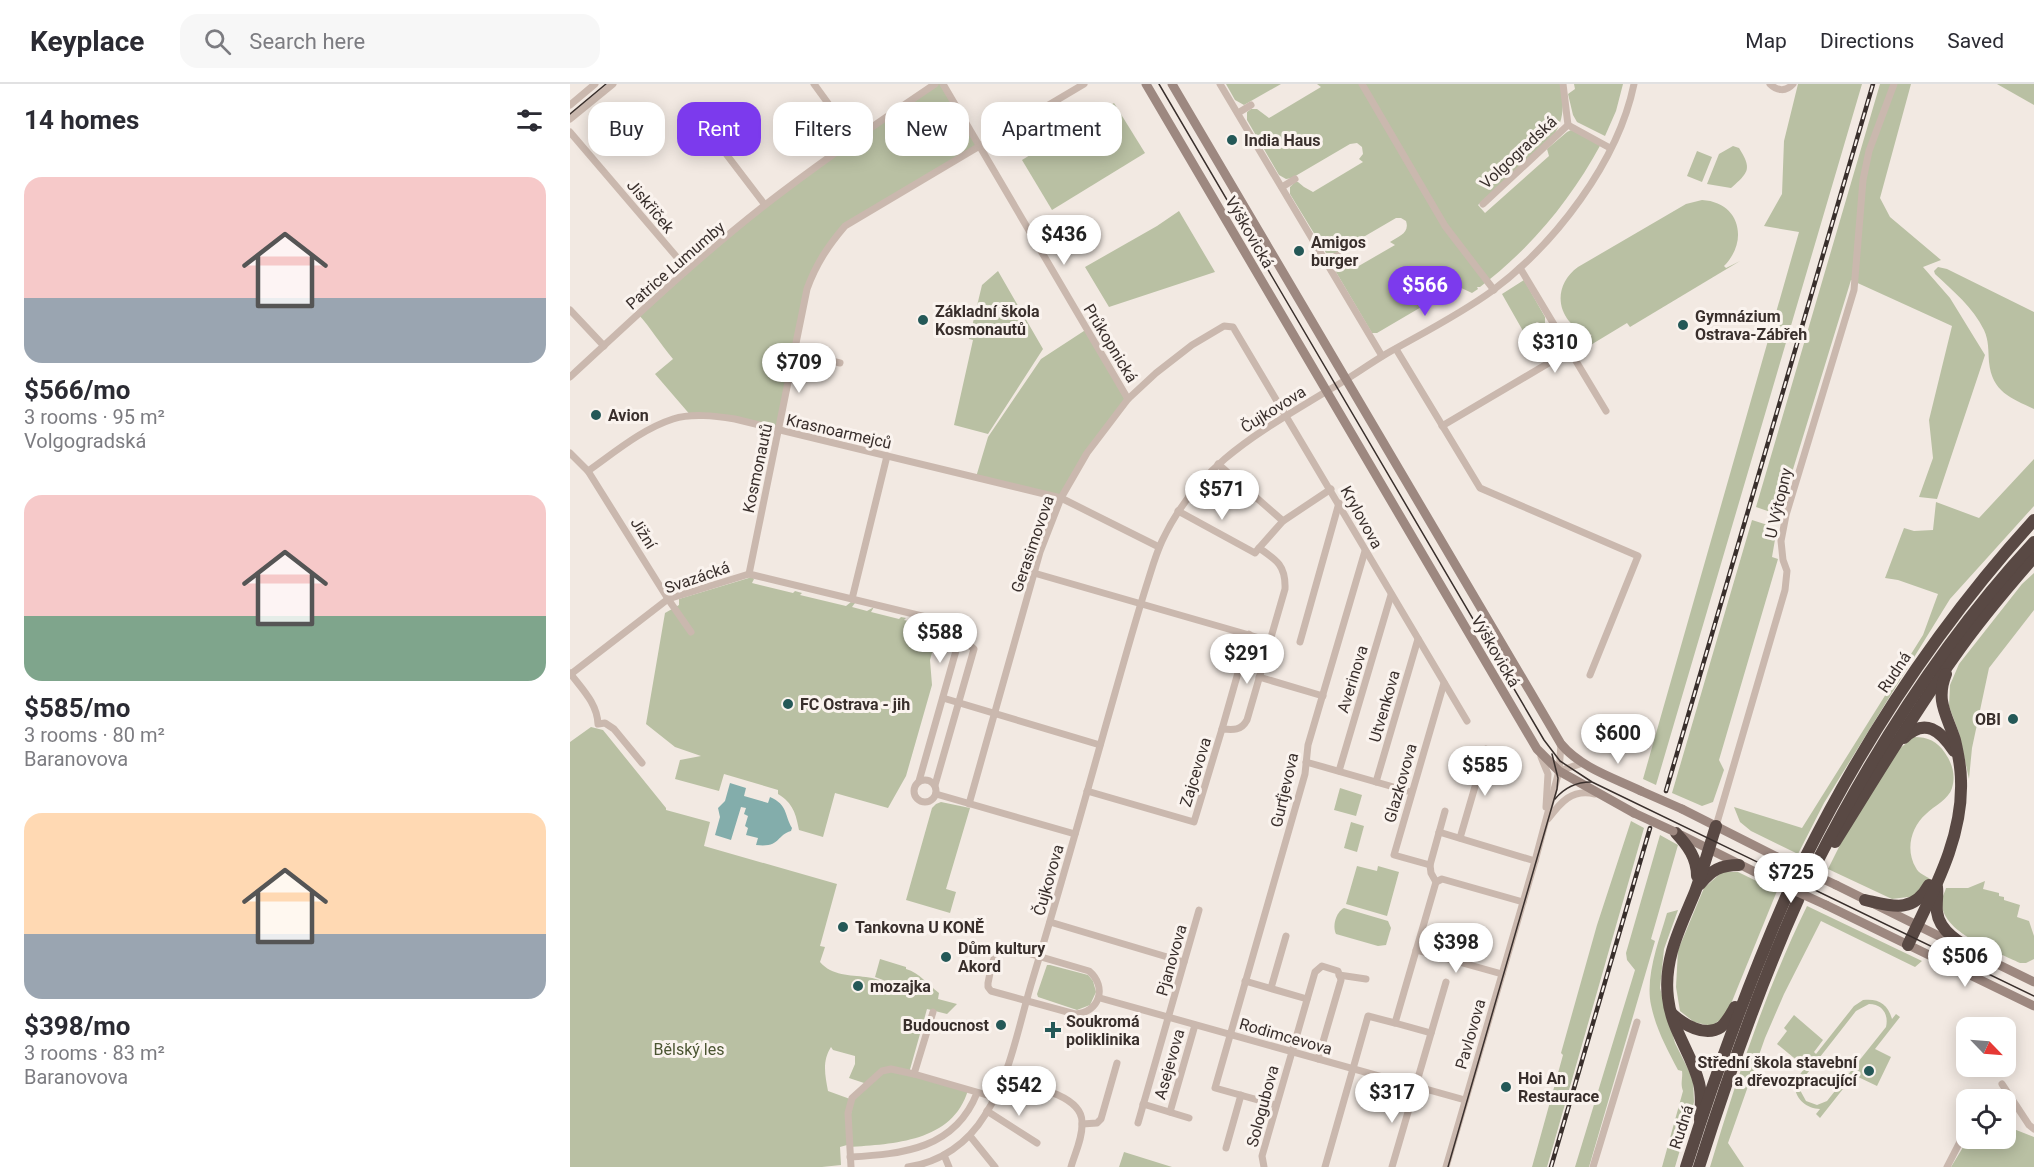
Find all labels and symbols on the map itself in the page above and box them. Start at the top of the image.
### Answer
street label: Volgogradská [1476,112,1561,193]
place label: India Haus [1244,131,1320,150]
marker: India Haus [1225,133,1239,147]
street label: Jiskřiček [623,176,679,237]
street label: Výškovická [1221,193,1278,272]
pin: $436 [1028,215,1100,266]
street label: Patrice Lumumby [622,217,729,313]
place label: Amigos burger [1311,233,1366,270]
marker: Amigos burger [1292,244,1306,258]
pin: $566 [1389,266,1461,317]
street label: Průkopnická [1080,300,1141,386]
place label: Základní škola Kosmonautů [935,302,1040,339]
place label: Gymnázium Ostrava-Zábřeh [1695,307,1807,344]
marker: Základní škola Kosmonautů [916,313,930,327]
marker: Gymnázium Ostrava-Zábřeh [1676,318,1690,332]
pin: $310 [1519,323,1591,374]
pin: $709 [763,343,835,394]
street label: Čujkovova [1237,381,1309,437]
place label: Avion [608,406,649,425]
marker: Avion [589,408,603,422]
street label: Krasnoarmejců [784,410,894,453]
street label: Kosmonautů [739,422,776,514]
street label: U Výtopny [1761,466,1796,540]
pin: $571 [1186,470,1258,521]
street label: Krylovova [1337,482,1387,552]
street label: Gerasimovova [1007,493,1058,595]
street label: Jižní [627,514,661,553]
street label: Svazácká [662,557,732,597]
street label: Výškovická [1467,612,1524,691]
pin: $588 [904,613,976,664]
pin: $291 [1211,634,1283,685]
street label: Averinova [1333,643,1372,715]
street label: Rudná [1874,648,1915,696]
street label: Utvenkova [1365,668,1404,744]
place label: FC Ostrava - jih [800,695,910,714]
marker: FC Ostrava - jih [781,697,795,711]
place label: OBI [1975,710,2001,729]
marker: OBI [2006,712,2020,726]
pin: $600 [1582,714,1654,765]
street label: Zajcevova [1176,735,1215,809]
street label: Glazkovova [1380,741,1421,825]
pin: $585 [1449,746,1521,797]
street label: Gurťjevova [1267,751,1302,829]
street label: Čujkovova [1028,842,1068,918]
pin: $725 [1755,853,1827,904]
place label: Tankovna U KONĚ [855,918,984,937]
marker: Tankovna U KONĚ [836,920,850,934]
street label: Pjanovova [1152,922,1191,998]
pin: $398 [1420,923,1492,974]
pin: $506 [1929,937,2001,988]
place label: Dům kultury Akord [958,939,1046,976]
marker: Dům kultury Akord [939,950,953,964]
place label: mozajka [870,977,931,996]
marker: mozajka [851,979,865,993]
street label: Pavlovova [1451,997,1490,1071]
place label: Soukromá poliklinika [1066,1012,1140,1049]
street label: Rodimcevova [1237,1014,1334,1059]
place label: Budoucnost [903,1016,990,1035]
north arrow [1956,1017,2016,1077]
marker: Budoucnost [994,1018,1008,1032]
marker: Soukromá poliklinika [1044,1021,1062,1039]
street label: Asejevova [1150,1027,1189,1102]
park label: Bělský les [654,1040,724,1059]
place label: Střední škola stavební a dřevozpracující [1697,1053,1859,1090]
street label: Sologubova [1242,1063,1283,1149]
marker: Střední škola stavební a dřevozpracující [1862,1064,1876,1078]
pin: $542 [983,1066,1055,1117]
place label: Hoi An Restaurace [1518,1069,1600,1106]
pin: $317 [1356,1073,1428,1124]
marker: Hoi An Restaurace [1499,1080,1513,1094]
street label: Rudná [1665,1103,1698,1152]

